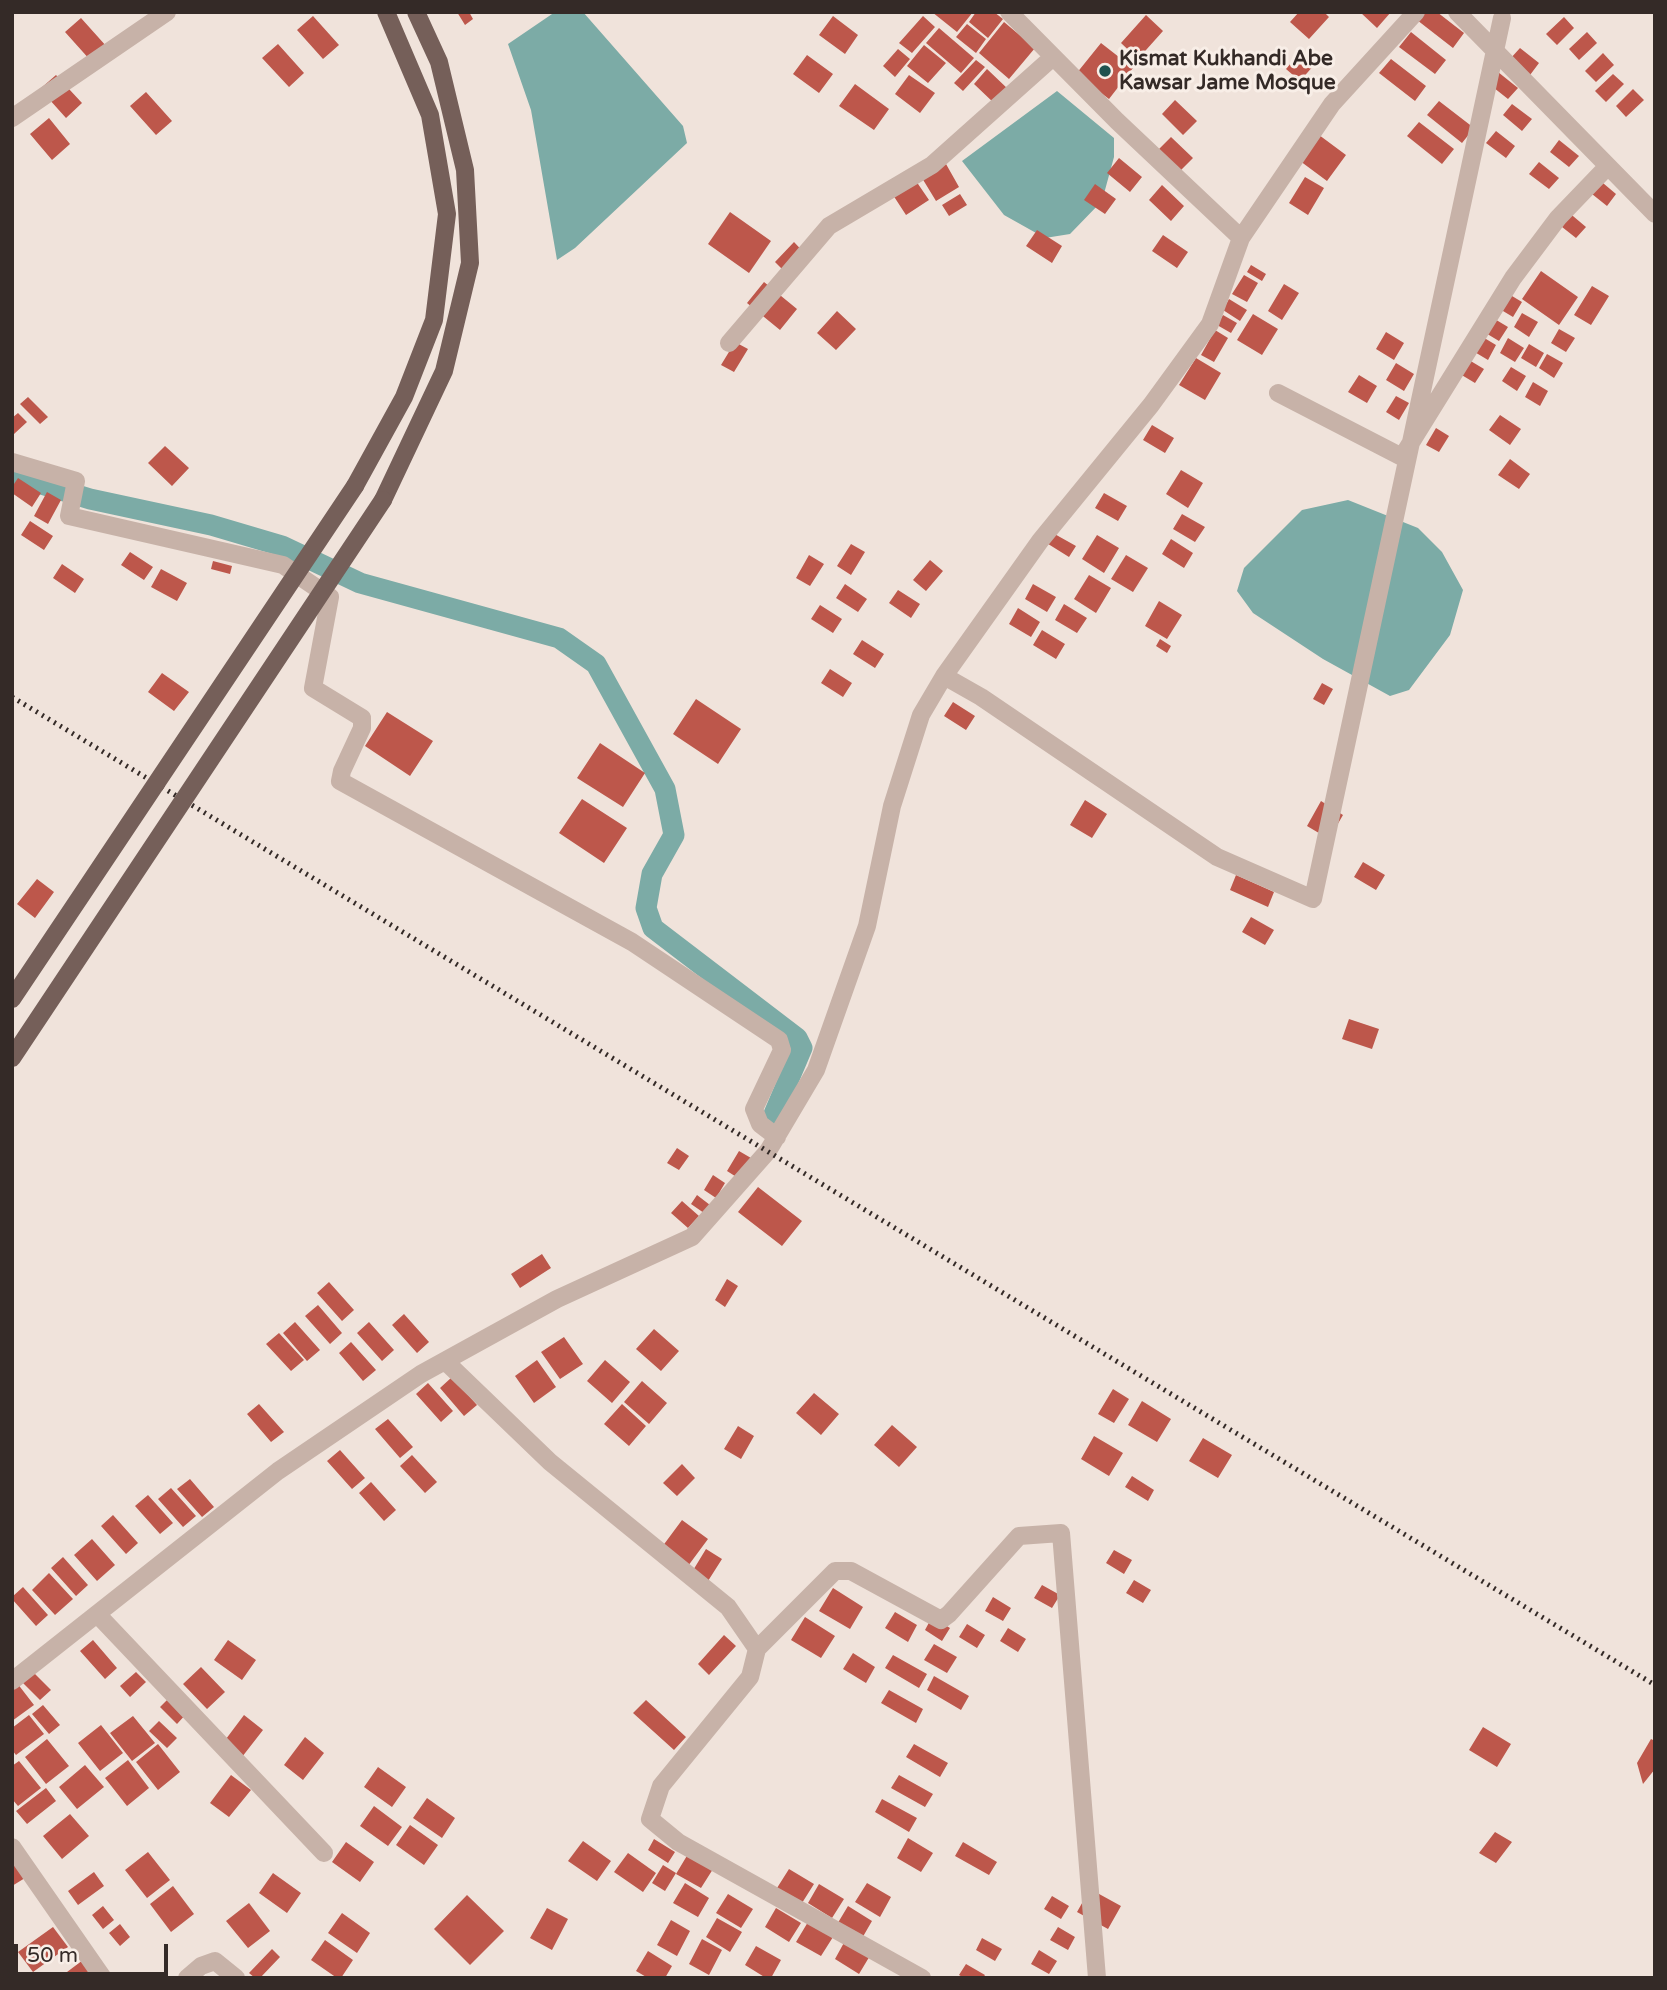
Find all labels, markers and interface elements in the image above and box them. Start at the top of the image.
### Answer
place label: Kismat Kukhandi Abe Kawsar Jame Mosque [1119,46,1336,96]
marker: Kismat Kukhandi Abe Kawsar Jame Mosque [1097,63,1113,79]
scale bar [18,1930,172,1974]
text: 50 m [27,1943,78,1968]

